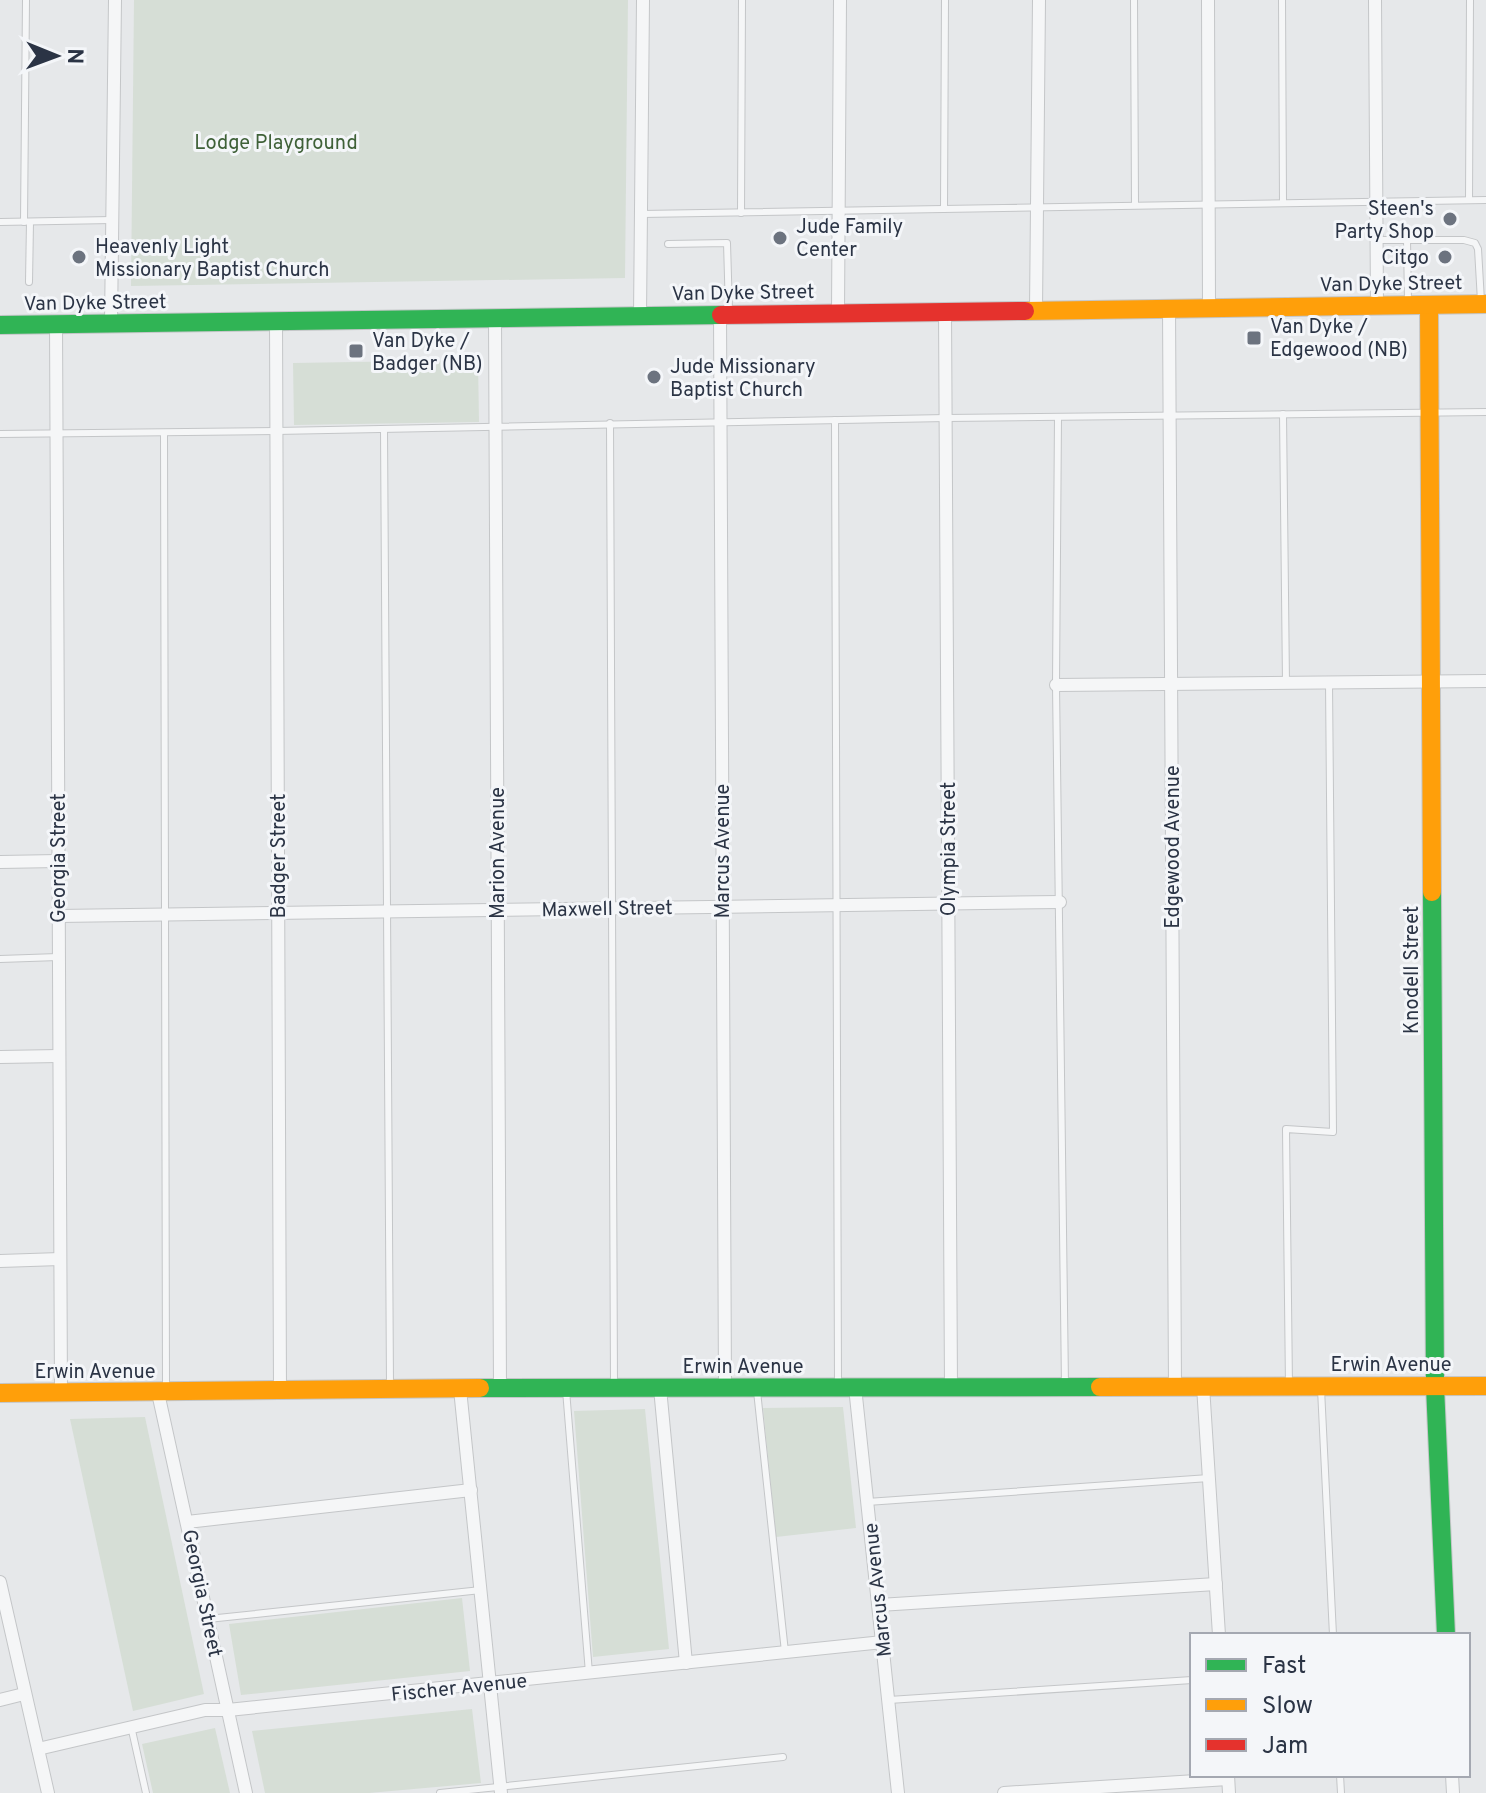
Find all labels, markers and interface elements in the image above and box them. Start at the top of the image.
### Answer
north arrow [16,16,96,96]
text: N [60,48,87,64]
park label: Lodge Playground [194,131,358,157]
place label: Steen's Party Shop [1335,197,1434,246]
marker: Steen's Party Shop [1441,210,1459,228]
place label: Jude Family Center [796,215,903,264]
marker: Jude Family Center [771,229,789,247]
place label: Heavenly Light Missionary Baptist Church [95,235,329,284]
place label: Citgo [1381,246,1429,272]
marker: Heavenly Light Missionary Baptist Church [70,248,88,266]
marker: Citgo [1436,248,1454,266]
street label: Van Dyke Street [1319,271,1463,299]
street label: Van Dyke Street [671,280,815,308]
street label: Van Dyke Street [23,290,167,318]
place label: Van Dyke / Edgewood (NB) [1270,315,1408,364]
place label: Van Dyke / Badger (NB) [372,329,483,378]
marker: Van Dyke / Edgewood (NB) [1245,329,1263,347]
marker: Van Dyke / Badger (NB) [347,342,365,360]
place label: Jude Missionary Baptist Church [670,355,816,404]
marker: Jude Missionary Baptist Church [645,368,663,386]
street label: Edgewood Avenue [1161,765,1187,929]
street label: Olympia Street [937,782,963,916]
street label: Marcus Avenue [711,784,737,918]
street label: Marion Avenue [486,787,512,919]
street label: Georgia Street [47,793,73,923]
street label: Badger Street [267,793,293,919]
street label: Maxwell Street [541,896,673,924]
street label: Knodell Street [1400,906,1426,1034]
street label: Erwin Avenue [1330,1353,1452,1379]
street label: Erwin Avenue [682,1355,804,1381]
street label: Erwin Avenue [34,1360,156,1386]
street label: Marcus Avenue [859,1521,899,1658]
street label: Georgia Street [175,1527,227,1660]
legend [1190,1633,1470,1777]
text: Fast [1262,1652,1306,1682]
street label: Fischer Avenue [390,1669,528,1709]
text: Slow [1262,1692,1313,1722]
text: Jam [1262,1732,1308,1762]

